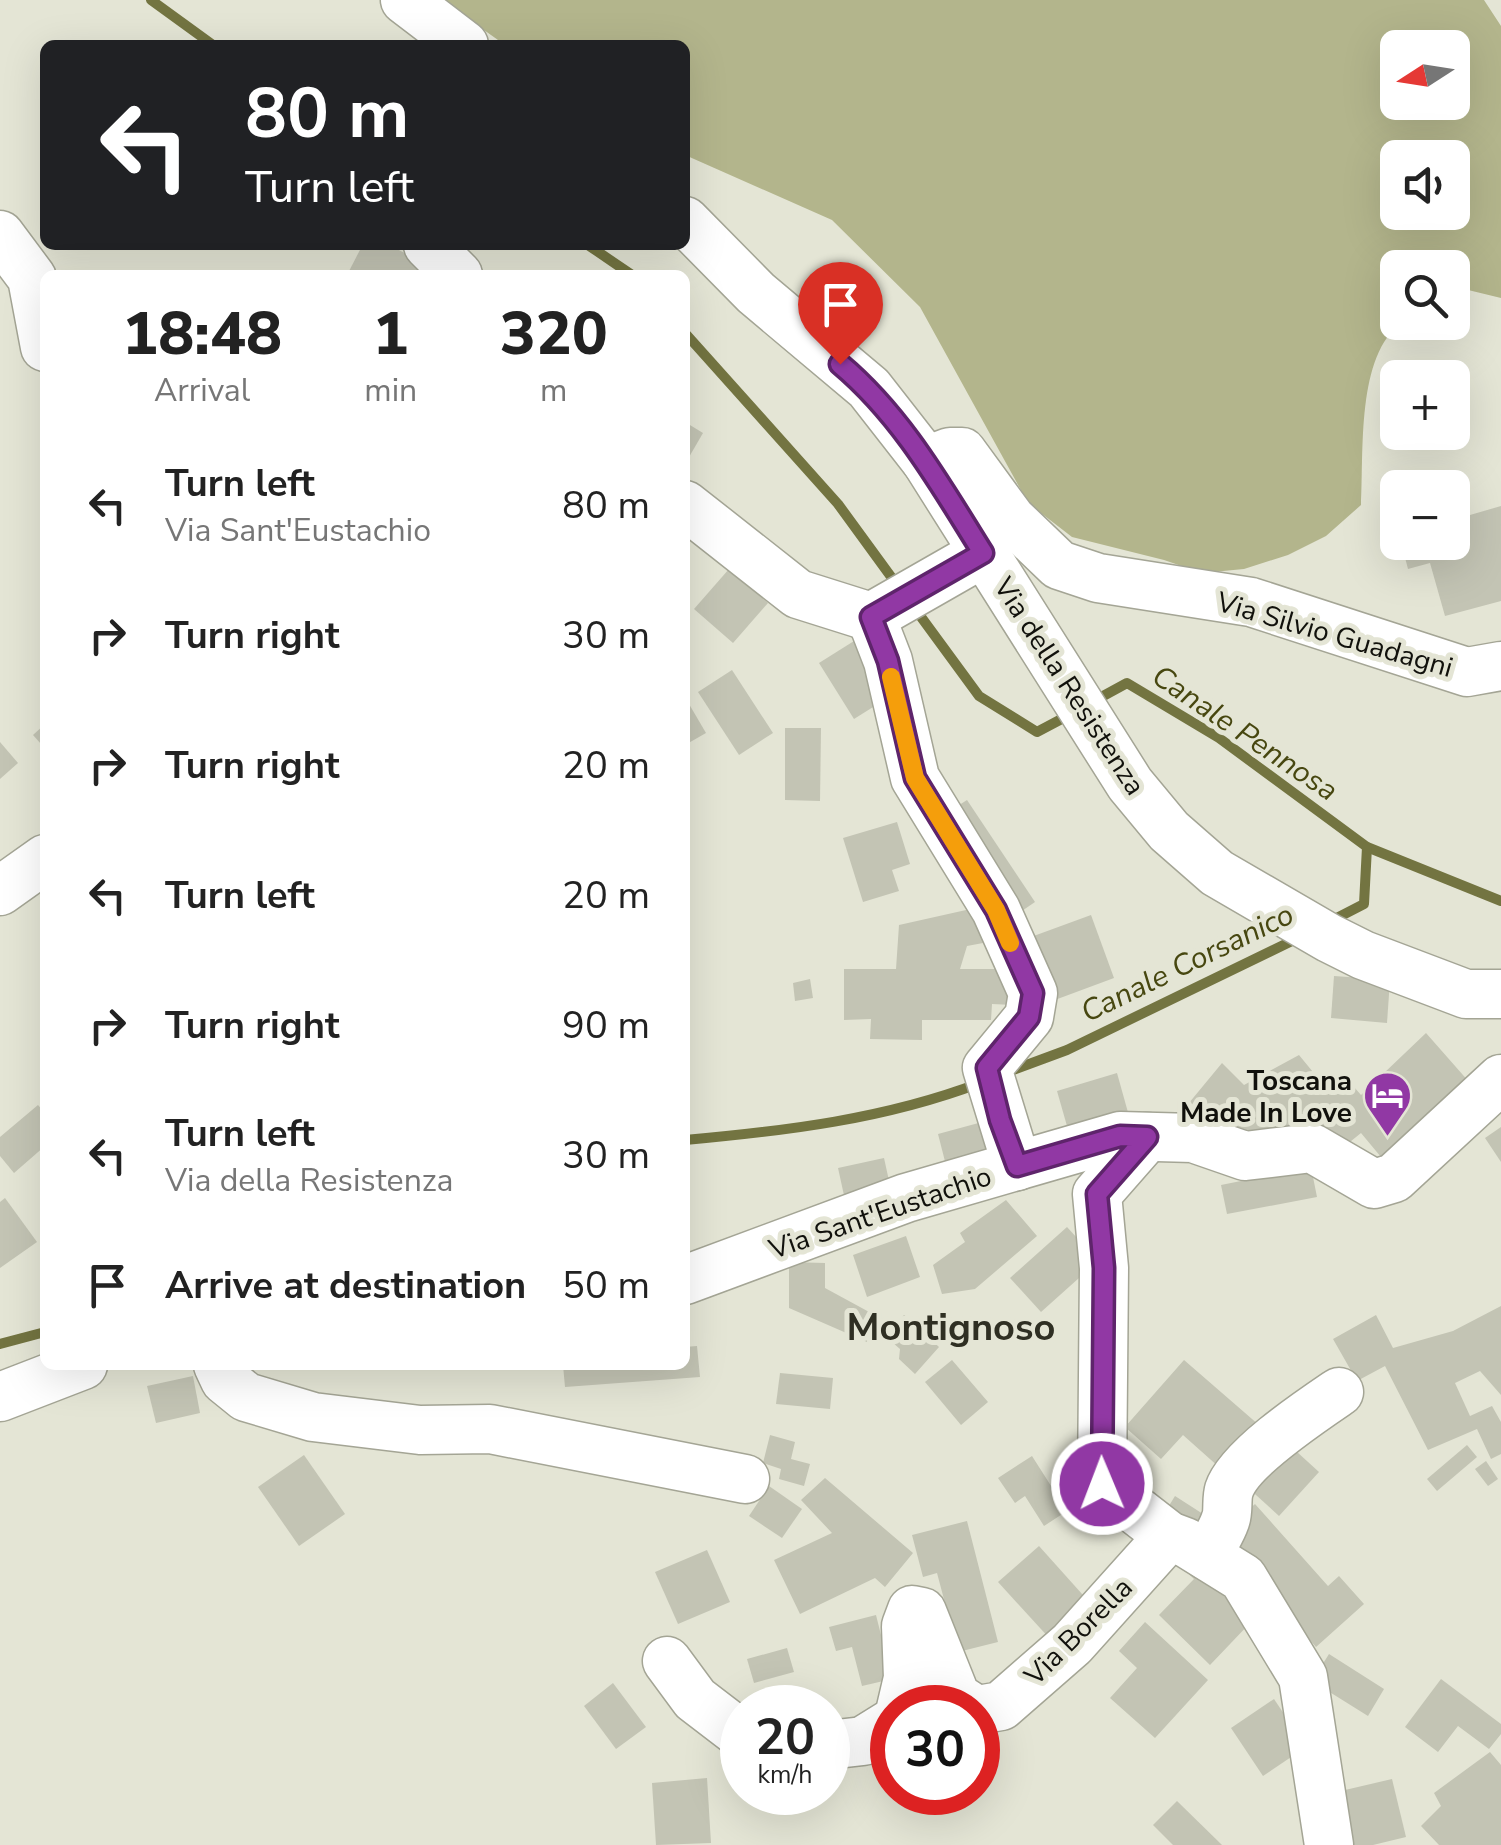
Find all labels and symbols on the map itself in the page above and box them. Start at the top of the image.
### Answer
north arrow [1380,30,1470,120]
pin [798,262,883,365]
street label: Via della Resistenza [984,570,1154,803]
street label: Via Silvio Guadagni [1211,583,1457,687]
water label: Canale Pennosa [1144,656,1346,811]
water label: Canale Corsanico [1074,894,1300,1033]
place label: Toscana Made In Love [1180,1062,1352,1132]
hotel icon: Toscana Made In Love [1361,1070,1413,1138]
street label: Via Sant'Eustachio [763,1157,997,1269]
district label: Montignoso [847,1302,1055,1353]
position arrow [1050,1432,1154,1536]
street label: Via Borella [1016,1569,1141,1695]
speed limit sign: 30 [870,1685,1000,1815]

